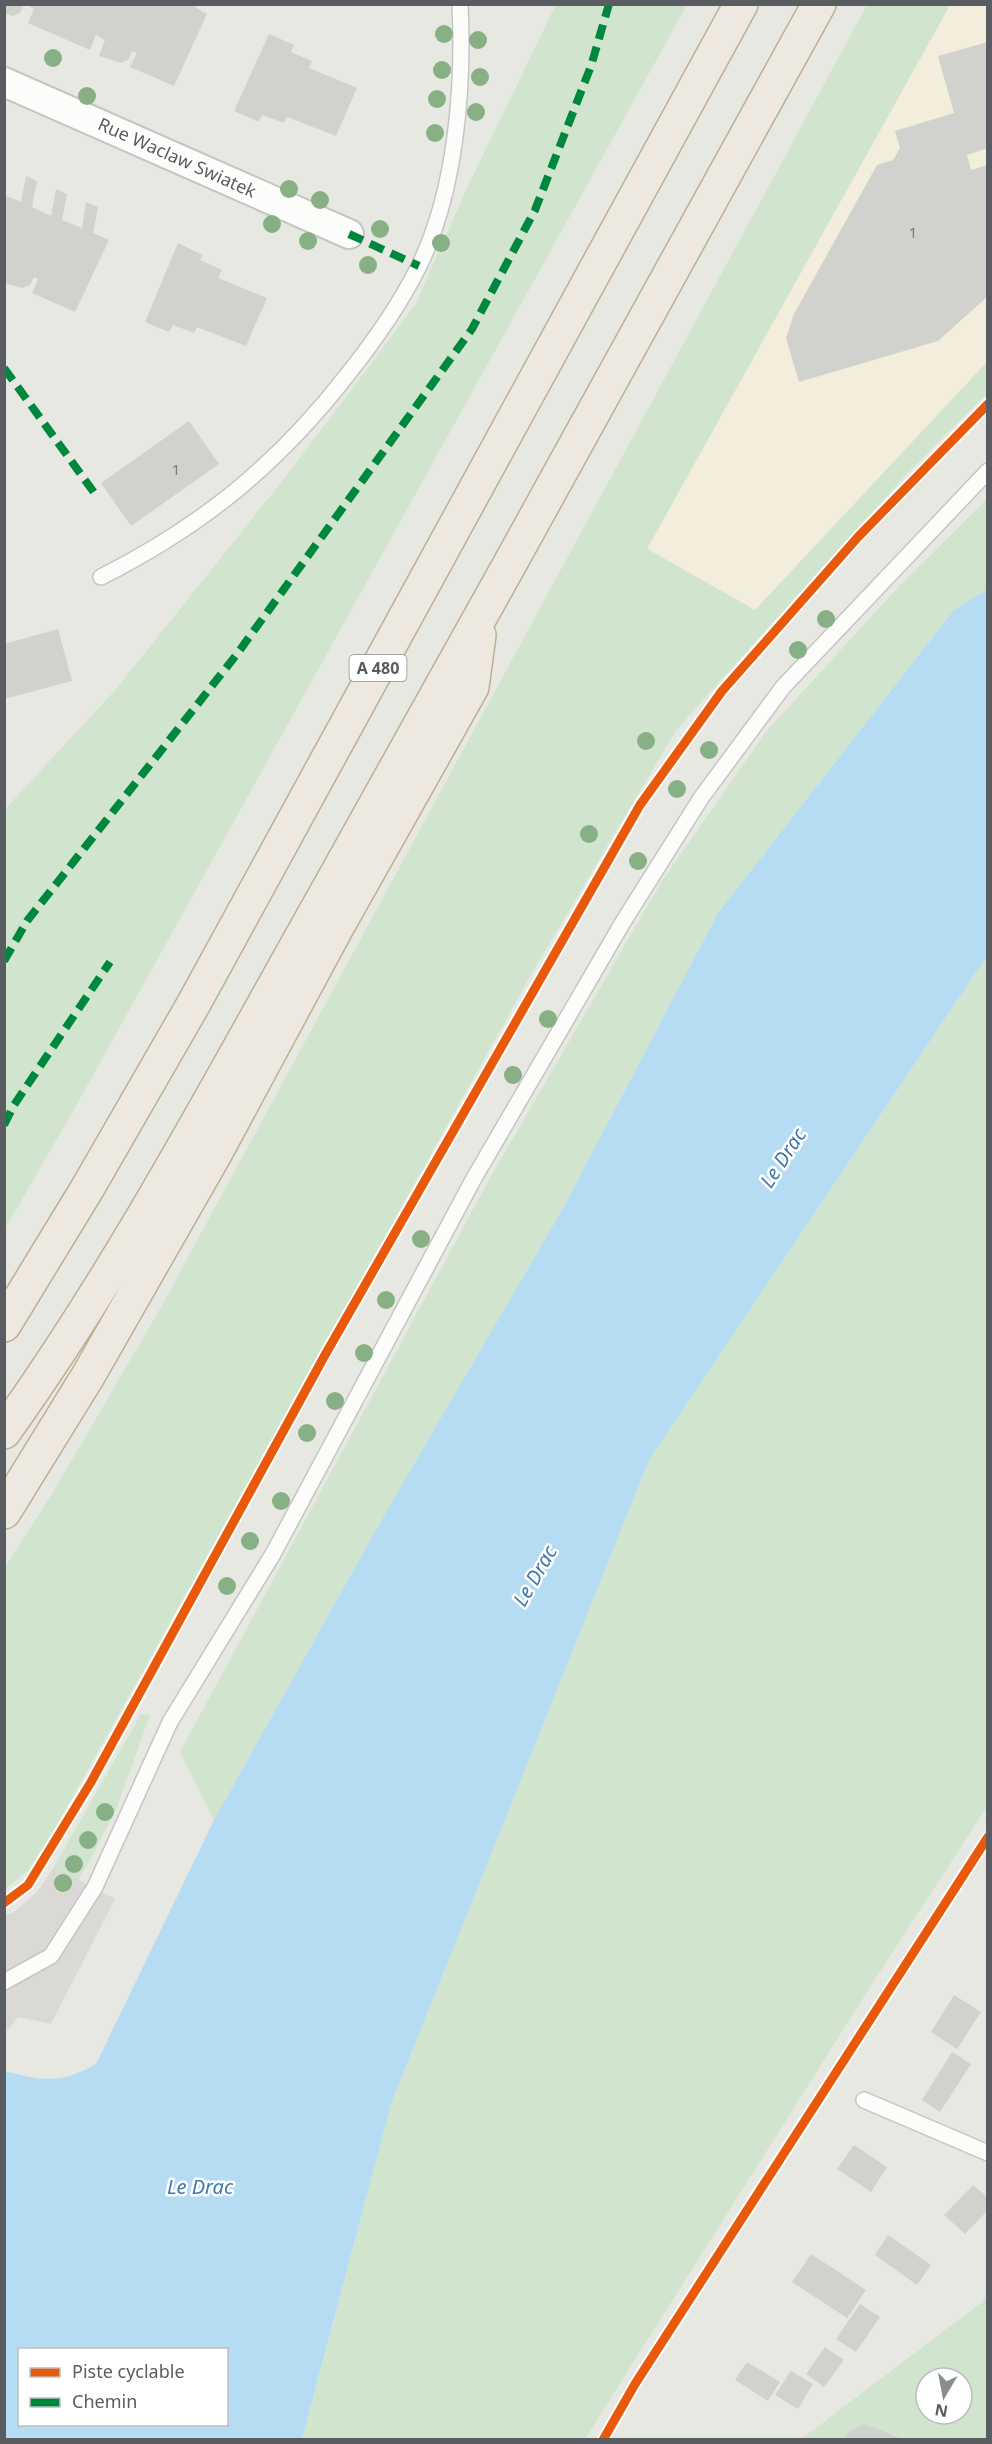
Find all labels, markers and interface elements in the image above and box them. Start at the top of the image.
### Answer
street label: Rue Waclaw Swiatek [94,111,261,203]
house number: 1 [909,222,917,242]
house number: 1 [172,459,180,479]
road number: A 480 [350,655,406,681]
water label: Le Drac [753,1122,812,1193]
water label: Le Drac [506,1540,563,1611]
water label: Le Drac [167,2173,234,2200]
legend [18,2348,228,2426]
text: Piste cyclable [72,2359,185,2383]
north arrow [914,2366,974,2426]
text: Chemin [72,2389,137,2413]
text: N [933,2399,950,2423]

